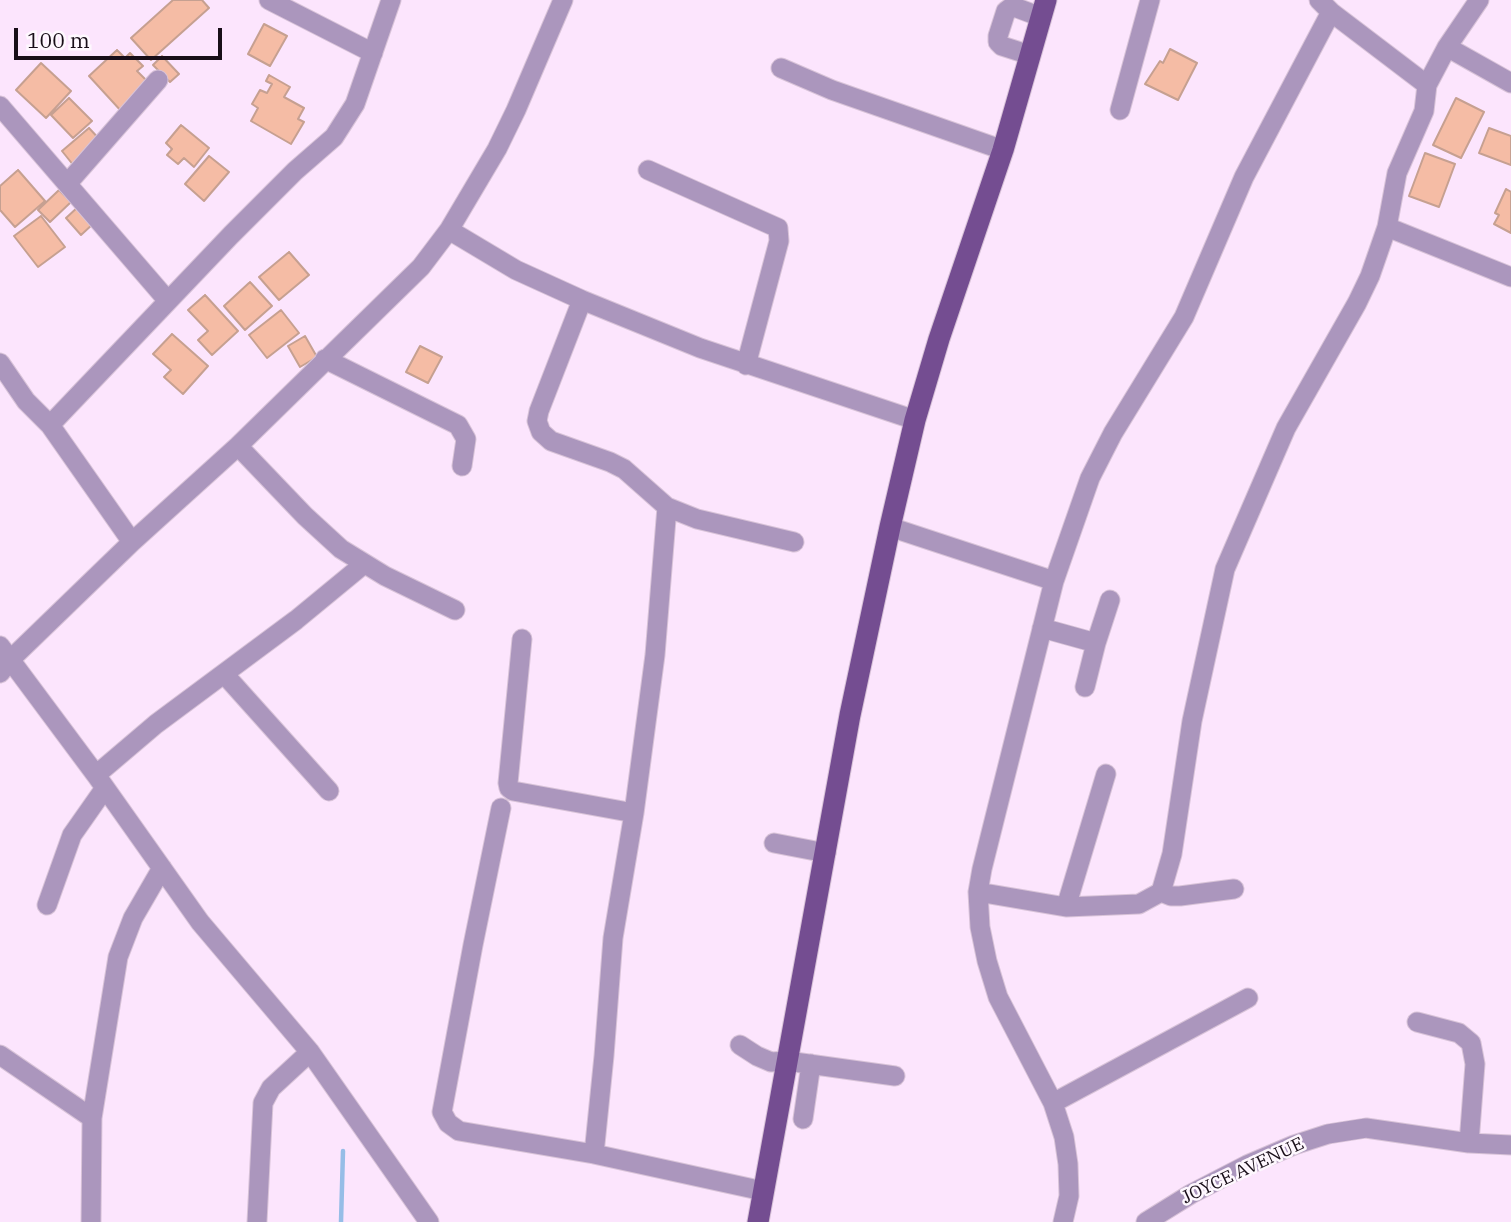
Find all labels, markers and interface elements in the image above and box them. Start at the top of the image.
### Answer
scale bar [18,14,226,58]
text: 100 m [27,26,90,54]
street label: JOYCE AVENUE [1178,1133,1308,1209]

